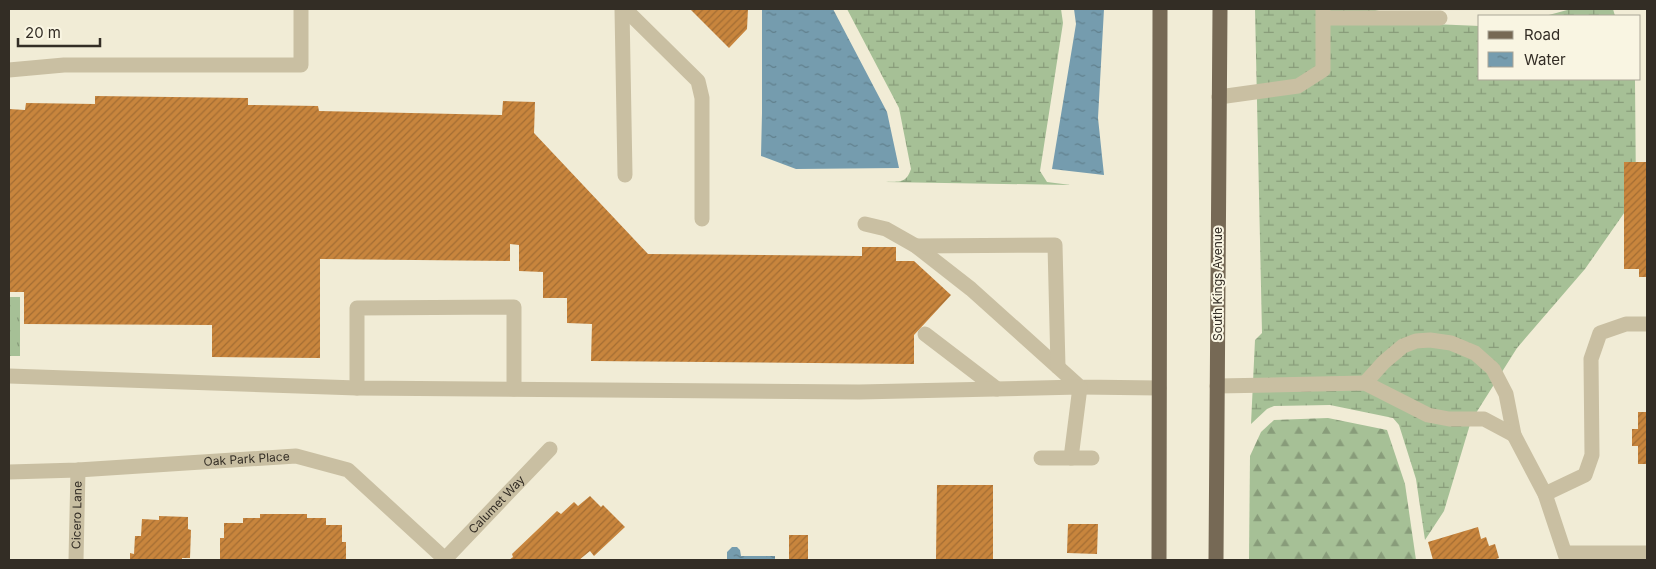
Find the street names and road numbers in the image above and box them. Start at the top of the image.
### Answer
street label: South Kings Avenue [1210,227,1225,341]
street label: Oak Park Place [203,448,290,469]
street label: Calumet Way [465,472,528,537]
street label: Cicero Lane [68,481,85,549]

